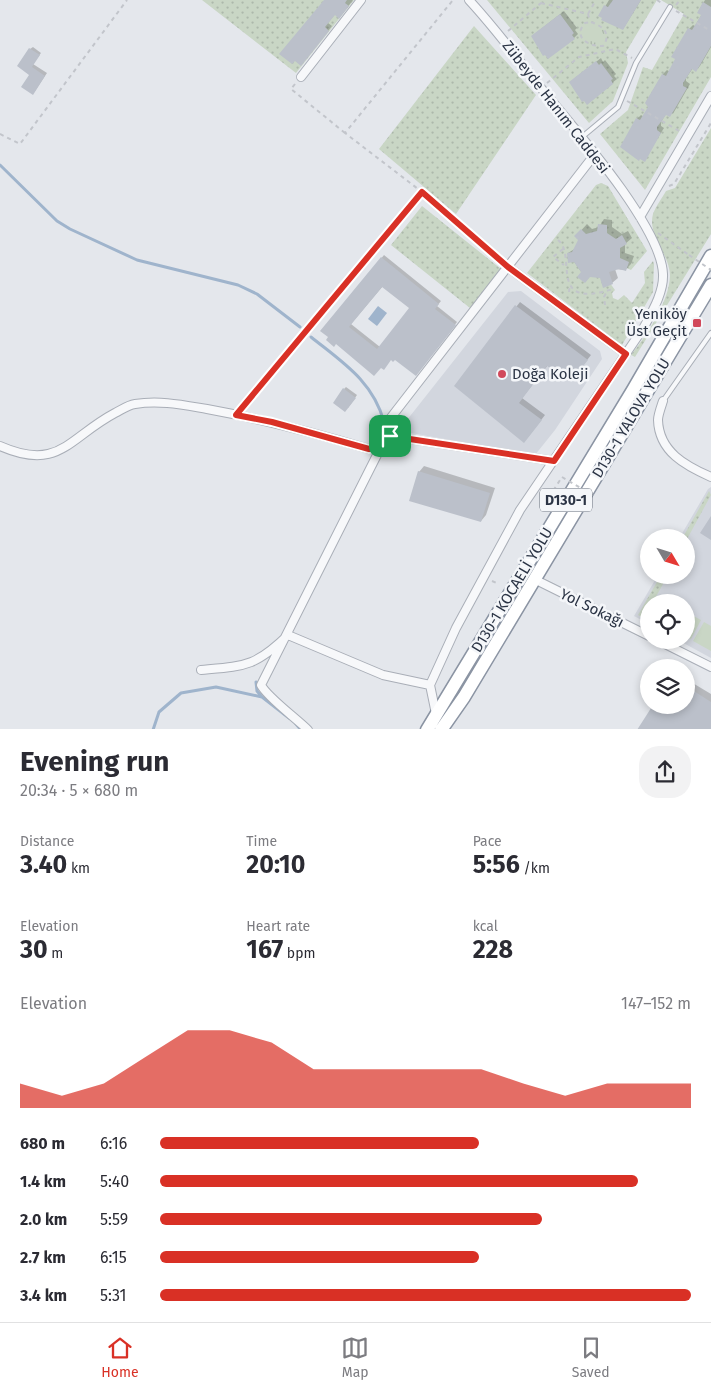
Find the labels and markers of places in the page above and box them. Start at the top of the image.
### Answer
place label: Yeniköy Üst Geçit [626,305,688,340]
marker: Yeniköy Üst Geçit [691,317,703,329]
place label: Doğa Koleji [512,365,588,383]
marker: Doğa Koleji [496,368,508,380]
pin [369,415,411,457]

